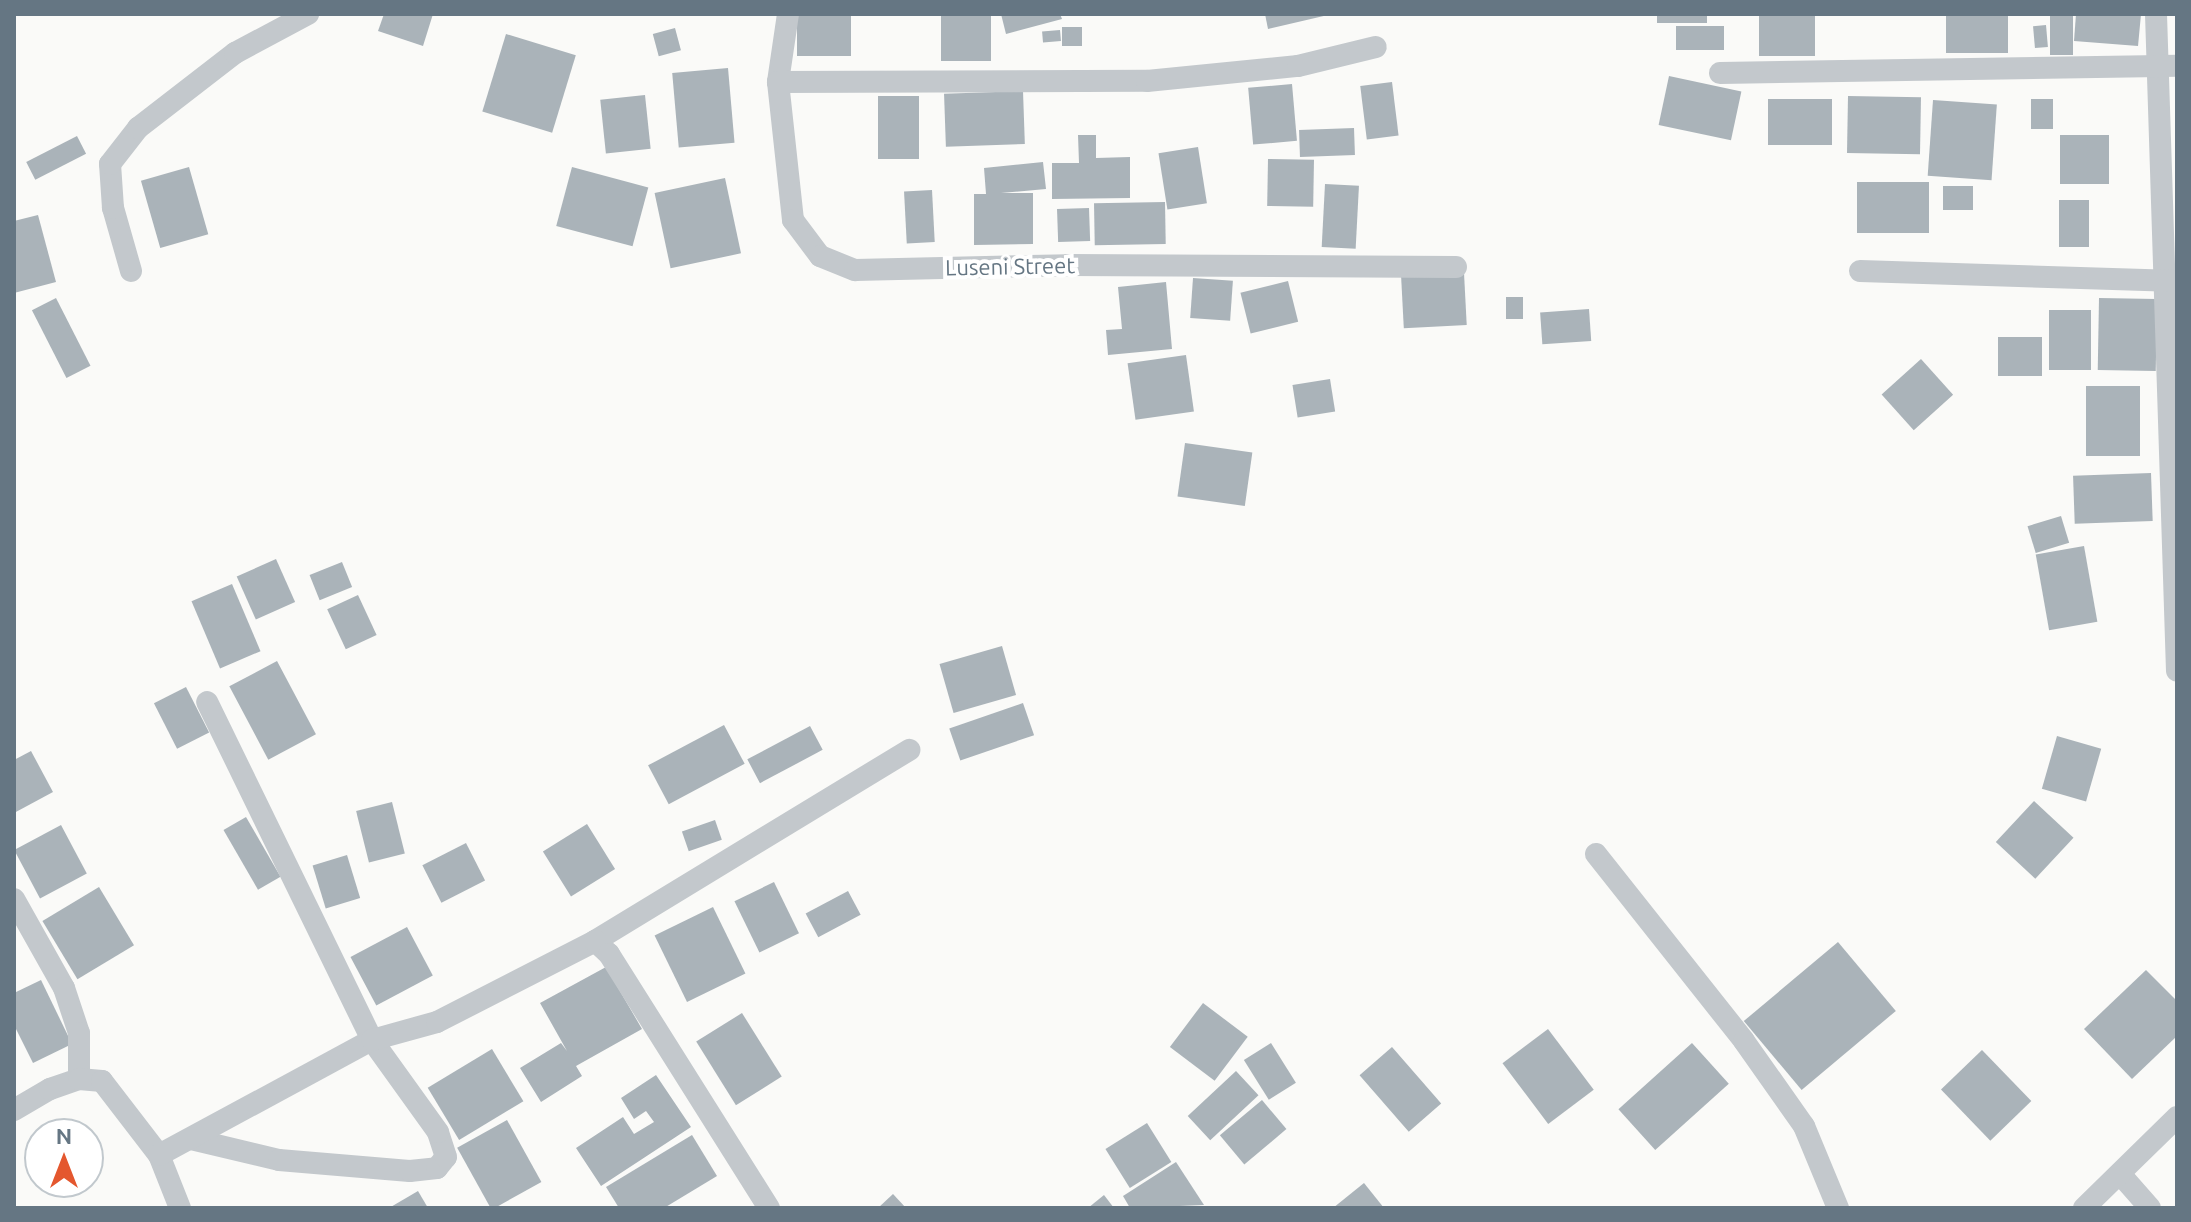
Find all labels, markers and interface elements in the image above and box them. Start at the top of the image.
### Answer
street label: Luseni Street [945,252,1075,280]
north arrow [24,1118,104,1198]
text: N [56,1123,72,1148]

